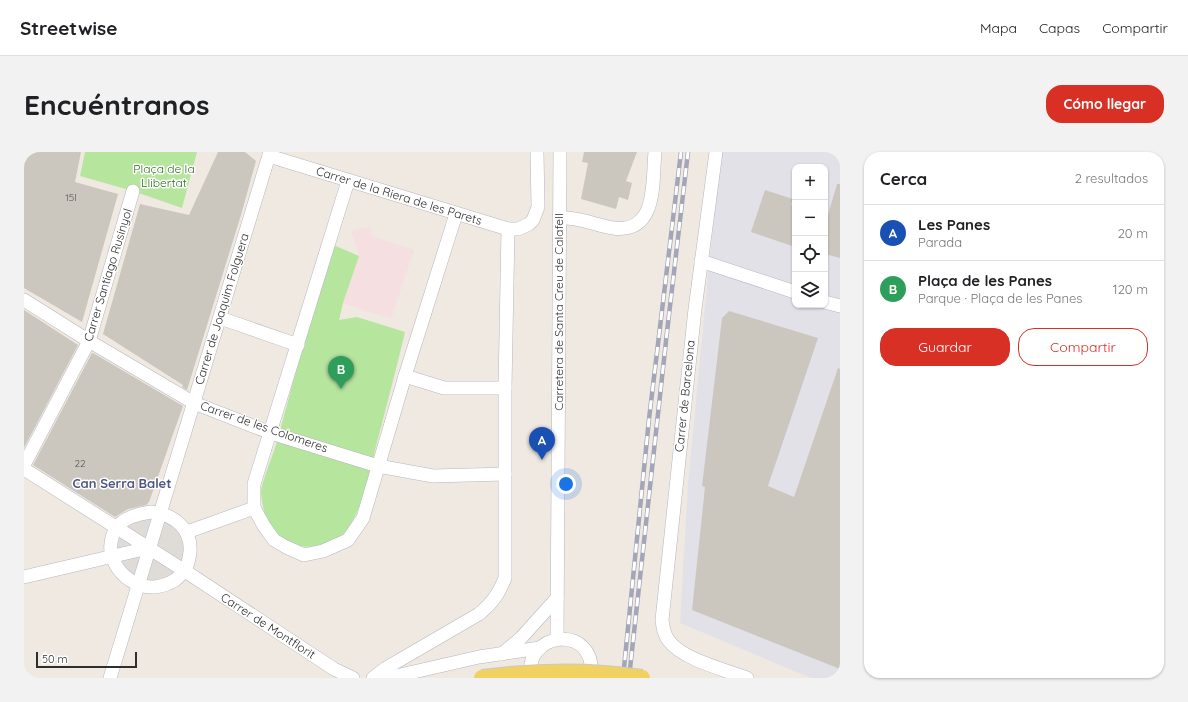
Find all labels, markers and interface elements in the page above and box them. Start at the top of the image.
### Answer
text: Streetwise [20,16,117,40]
text: Mapa [980,19,1017,37]
text: Capas [1039,19,1080,37]
text: Compartir [1102,19,1168,37]
button: Cómo llegar [1046,85,1164,123]
text: Encuéntranos [24,87,209,122]
park label: Plaça de la Llibertat [133,161,195,190]
street label: Carrer de la Riera de les Parets [314,163,484,228]
map controls [792,164,828,308]
button: + [792,164,828,200]
text: Cerca [880,168,927,189]
text: 2 resultados [1075,170,1148,186]
house number: 15I [65,191,77,204]
button: − [792,200,828,236]
street label: Carrer Santiago Rusinyol [80,207,135,343]
street label: Carretera de Santa Creu de Calafell [551,213,566,411]
text: Les Panes [918,215,990,234]
text: A [889,225,897,241]
text: 20 m [1118,225,1148,241]
street label: Carrer de Joaquim Folguera [191,231,252,386]
text: Parada [918,234,962,250]
button: locate [792,236,828,272]
text: Plaça de les Panes [918,271,1052,290]
button: layers [792,272,828,308]
text: B [889,281,897,297]
text: 120 m [1113,281,1148,297]
text: Parque · Plaça de les Panes [918,290,1082,306]
button: Guardar [880,328,1010,366]
button: Compartir [1018,328,1148,366]
street label: Carrer de Barcelona [671,339,698,453]
pin: B [328,356,354,389]
street label: Carrer de les Colomeres [198,398,330,456]
pin: A [529,427,555,460]
house number: 22 [74,457,86,470]
your location [556,474,576,494]
district label: Can Serra Balet [72,475,172,491]
street label: Carrer de Montflorit [218,589,318,662]
scale bar [36,650,137,669]
text: 50 m [42,652,68,666]

